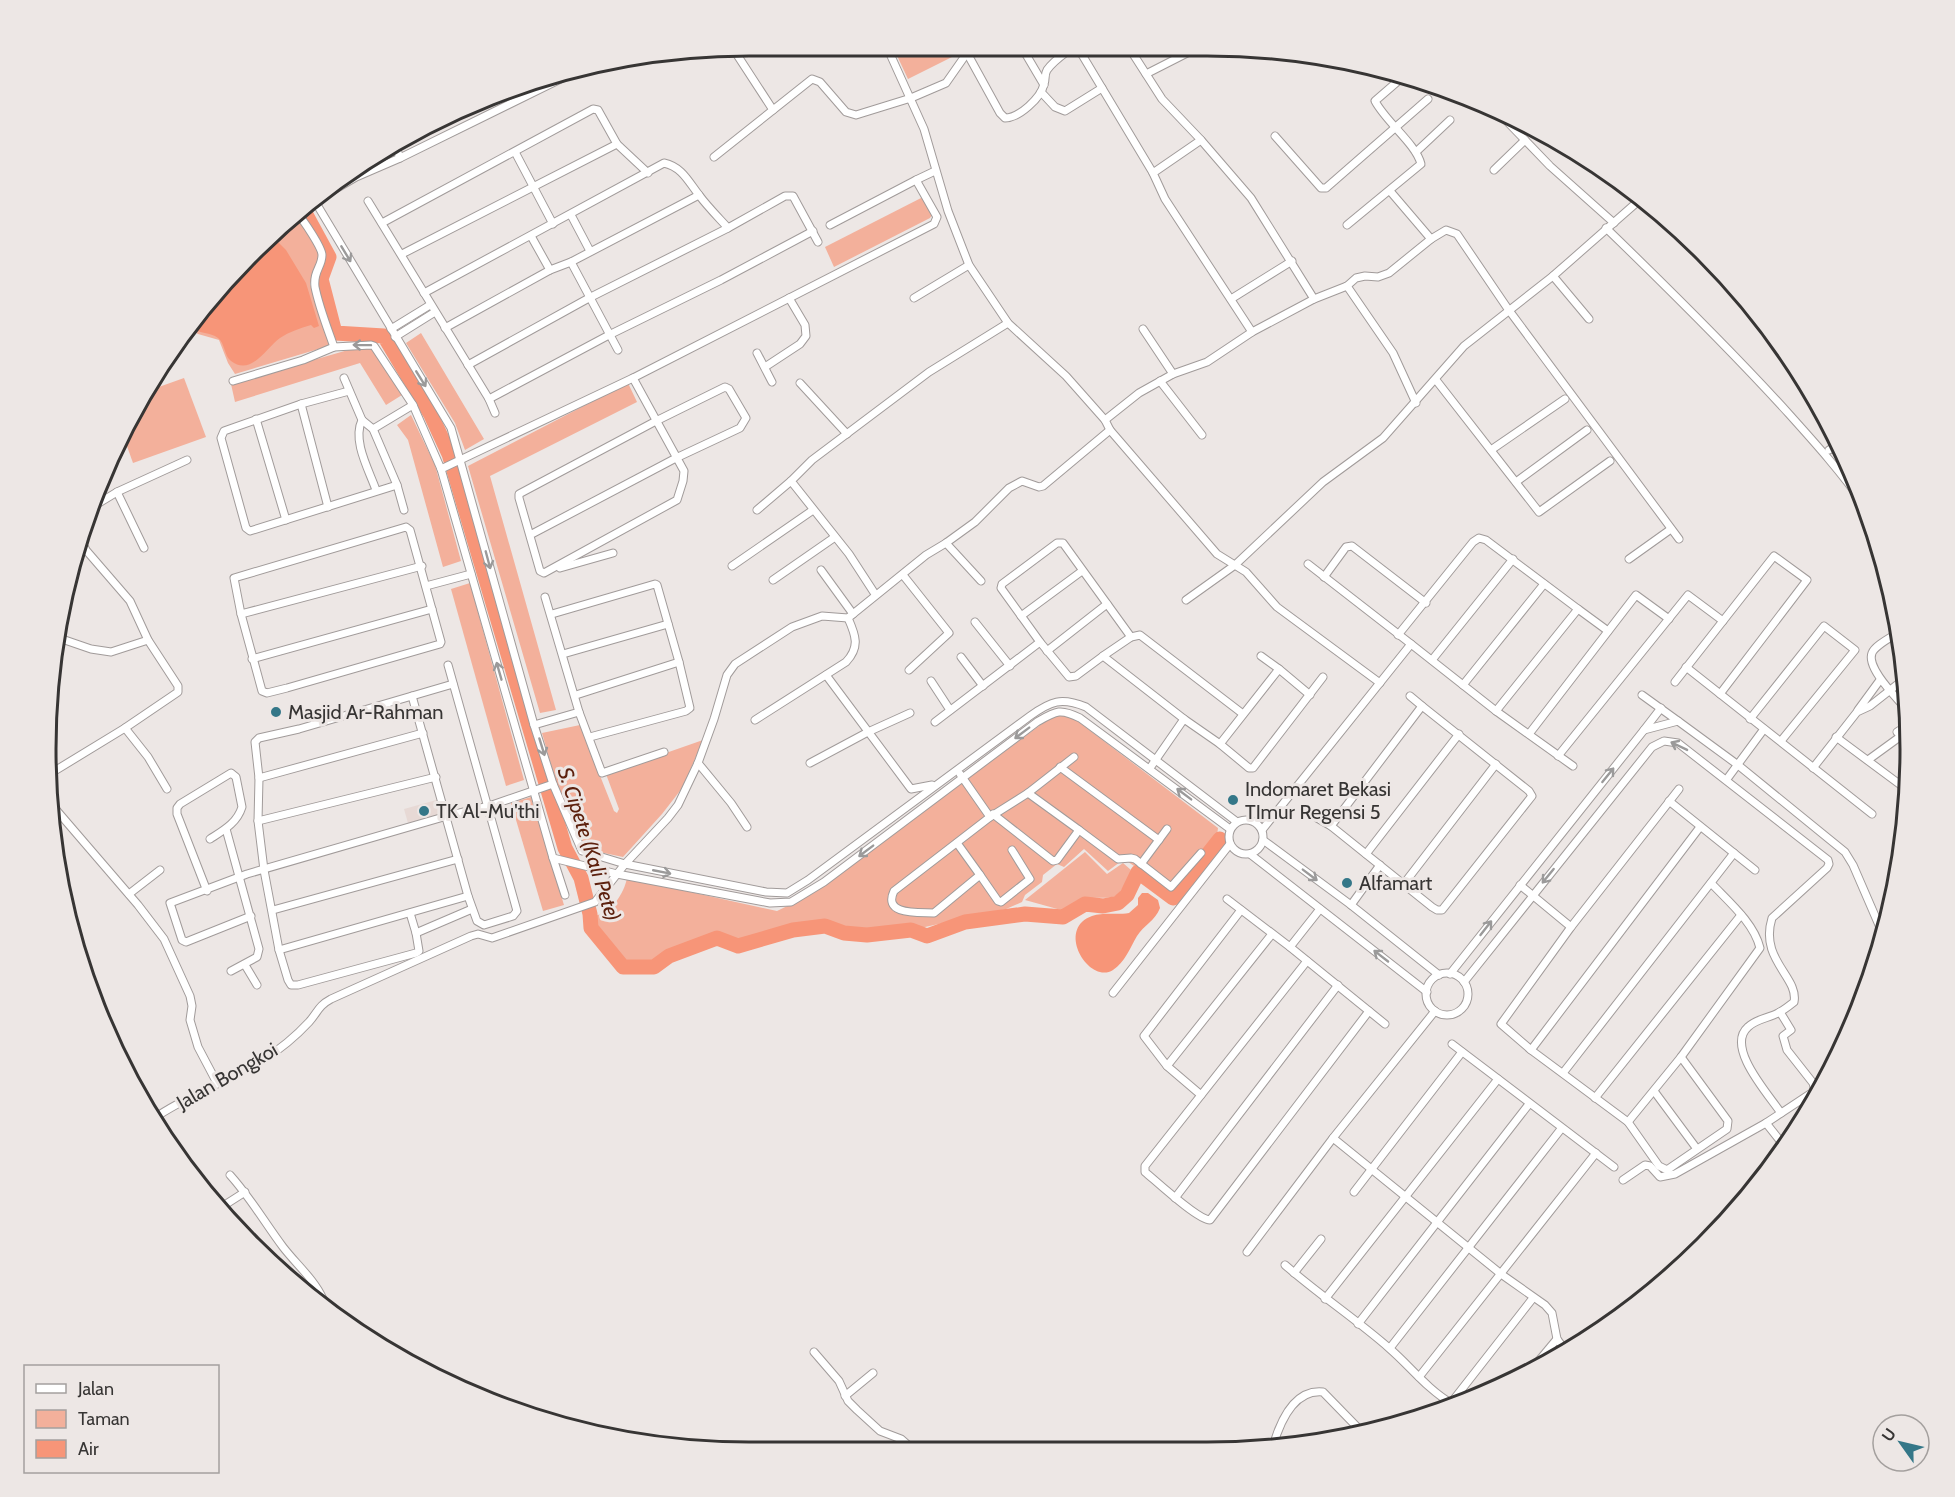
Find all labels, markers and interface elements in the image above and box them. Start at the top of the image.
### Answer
one-way arrow [340,245,352,262]
one-way arrow [353,339,372,351]
one-way arrow [415,370,427,387]
one-way arrow [483,550,494,569]
one-way arrow [493,662,504,681]
place label: Masjid Ar-Rahman [288,700,443,724]
marker: Masjid Ar-Rahman [269,705,283,719]
one-way arrow [1014,727,1030,740]
one-way arrow [537,738,548,757]
one-way arrow [1670,739,1688,751]
water label: S. Cipete (Kali Pete) [553,764,626,924]
one-way arrow [1601,768,1614,784]
place label: Indomaret Bekasi TImur Regensi 5 [1245,777,1391,824]
one-way arrow [1176,788,1192,800]
marker: Indomaret Bekasi TImur Regensi 5 [1226,793,1240,807]
place label: TK Al-Mu'thi [436,799,540,823]
marker: TK Al-Mu'thi [417,804,431,818]
one-way arrow [858,844,874,857]
one-way arrow [652,867,672,878]
one-way arrow [1542,868,1555,884]
one-way arrow [1302,869,1318,881]
place label: Alfamart [1359,871,1432,895]
marker: Alfamart [1340,876,1354,890]
one-way arrow [1480,920,1493,936]
one-way arrow [1373,949,1389,962]
street label: Jalan Bongkoi [171,1038,282,1115]
legend [24,1365,219,1473]
text: Jalan [77,1378,114,1400]
text: Taman [78,1408,130,1430]
north arrow [1871,1413,1931,1473]
text: U [1878,1425,1900,1445]
text: Air [78,1438,99,1460]

